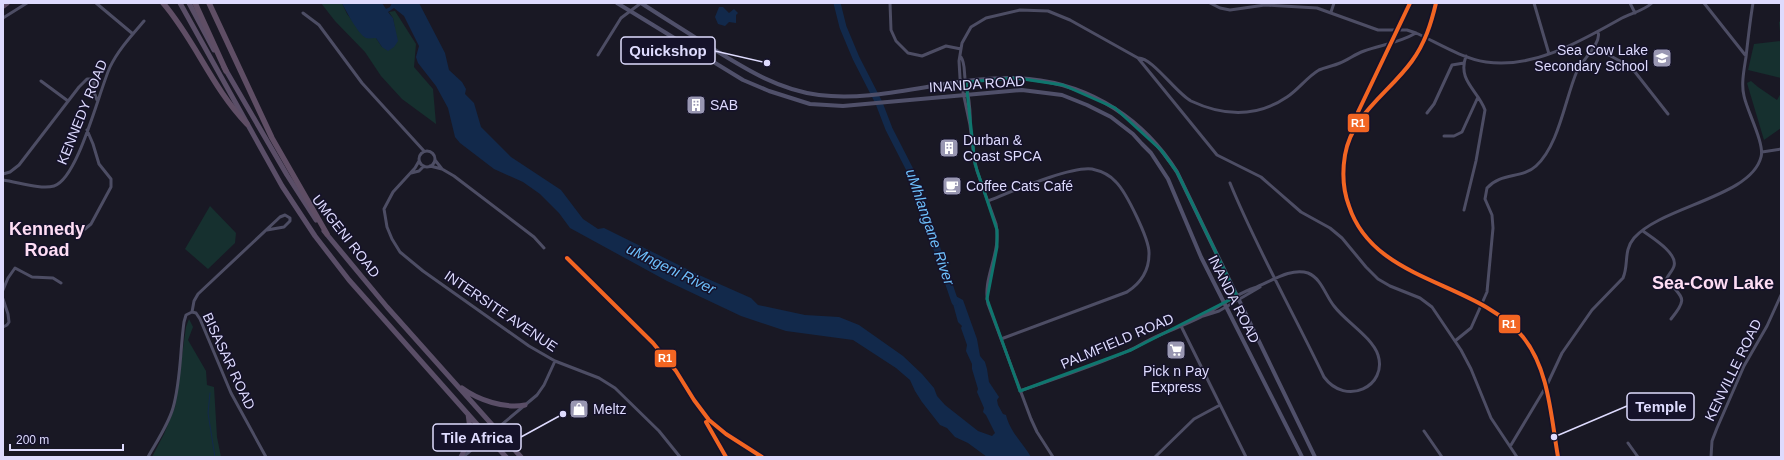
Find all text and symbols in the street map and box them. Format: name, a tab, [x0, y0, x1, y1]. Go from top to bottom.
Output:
callout: Quickshop	[621, 37, 715, 64]
text: Quickshop	[629, 42, 707, 59]
place label: Sea Cow Lake Secondary School	[1534, 42, 1648, 74]
school or university icon: Sea Cow Lake Secondary School	[1651, 47, 1673, 69]
street label: KENNEDY ROAD	[54, 57, 110, 167]
street label: INANDA ROAD	[928, 73, 1026, 95]
building icon: SAB	[685, 94, 707, 116]
place label: SAB	[710, 97, 738, 113]
line badge: R1	[1347, 113, 1370, 133]
text: R1	[1351, 117, 1365, 129]
place label: Durban & Coast SPCA	[963, 132, 1042, 164]
building icon: Durban & Coast SPCA	[938, 137, 960, 159]
water label: uMhlangane River	[903, 167, 959, 288]
cafe icon: Coffee Cats Café	[941, 175, 963, 197]
place label: Coffee Cats Café	[966, 178, 1073, 194]
street label: UMGENI ROAD	[309, 192, 383, 280]
district label: Kennedy Road	[9, 219, 85, 260]
water label: uMngeni River	[624, 240, 719, 298]
street label: INANDA ROAD	[1205, 252, 1263, 346]
street label: INTERSITE AVENUE	[441, 267, 561, 355]
district label: Sea-Cow Lake	[1652, 273, 1774, 293]
street label: BISASAR ROAD	[200, 310, 258, 412]
street label: PALMFIELD ROAD	[1058, 310, 1176, 372]
line badge: R1	[1498, 314, 1521, 334]
street label: KENVILLE ROAD	[1701, 316, 1765, 424]
text: R1	[1502, 318, 1516, 330]
supermarket icon: Pick n Pay Express	[1165, 339, 1187, 361]
line badge: R1	[654, 349, 677, 368]
text: R1	[658, 352, 672, 364]
place label: Pick n Pay Express	[1143, 363, 1209, 395]
callout: Temple	[1627, 393, 1694, 420]
shop icon: Meltz	[568, 398, 590, 420]
text: Temple	[1635, 398, 1687, 415]
place label: Meltz	[593, 401, 626, 417]
callout: Tile Africa	[433, 424, 521, 451]
scale bar	[10, 426, 123, 452]
text: Tile Africa	[441, 429, 514, 446]
text: 200 m	[16, 433, 49, 447]

